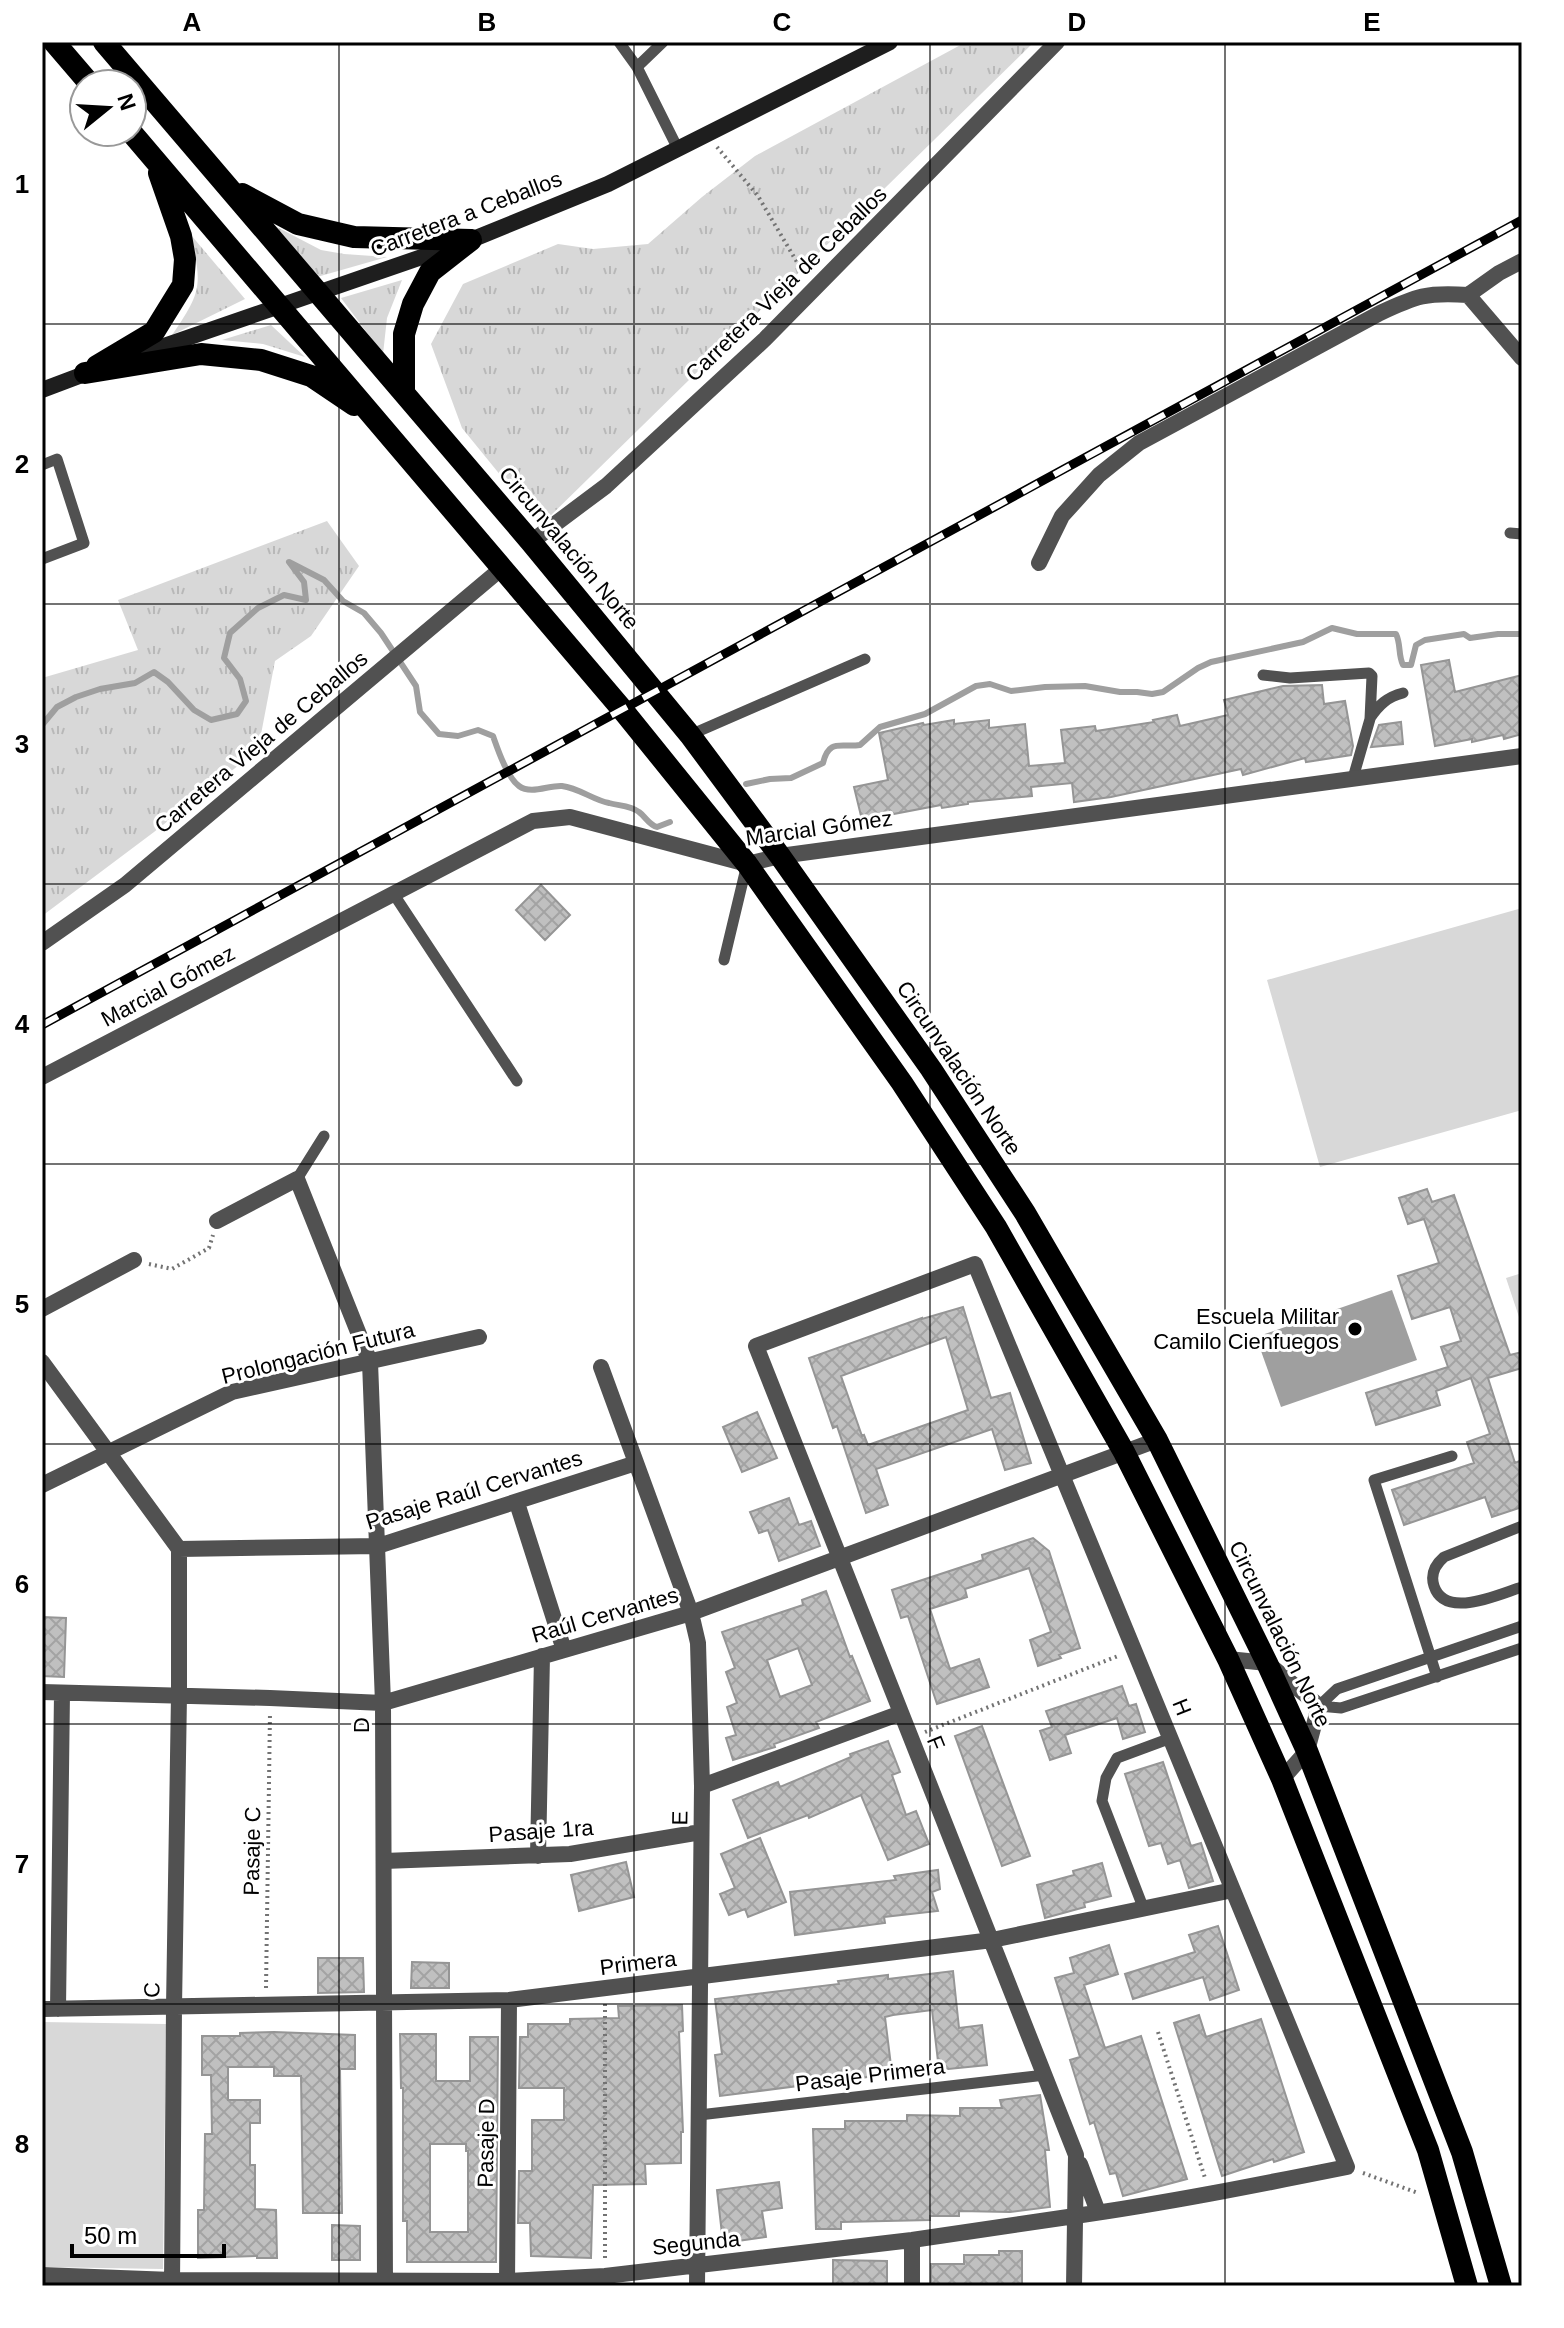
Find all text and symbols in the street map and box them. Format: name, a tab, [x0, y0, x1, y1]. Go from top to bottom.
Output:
text: A	[183, 7, 202, 37]
text: B	[478, 7, 496, 37]
text: C	[773, 7, 792, 37]
text: D	[1068, 7, 1086, 37]
text: E	[1363, 7, 1381, 37]
north arrow	[68, 68, 148, 148]
text: N	[112, 91, 141, 113]
street label: Carretera a Ceballos	[367, 166, 565, 262]
text: 1	[15, 169, 29, 199]
street label: Carretera Vieja de Ceballos	[680, 181, 892, 387]
text: 2	[15, 449, 29, 479]
street label: Circunvalación Norte	[494, 462, 644, 634]
street label: Carretera Vieja de Ceballos	[150, 646, 372, 838]
text: 3	[15, 729, 29, 759]
street label: Marcial Gómez	[744, 805, 894, 851]
street label: Marcial Gómez	[97, 940, 239, 1032]
street label: Circunvalación Norte	[892, 976, 1026, 1160]
text: 4	[15, 1009, 30, 1039]
text: 5	[15, 1289, 29, 1319]
place label: Escuela Militar Camilo Cienfuegos	[1153, 1304, 1339, 1354]
street label: Prolongación Futura	[219, 1317, 418, 1389]
marker: Escuela Militar Camilo Cienfuegos	[1346, 1320, 1364, 1338]
street label: Pasaje Raúl Cervantes	[363, 1445, 585, 1535]
street label: Circunvalación Norte	[1224, 1537, 1336, 1731]
text: 6	[15, 1569, 29, 1599]
street label: Raúl Cervantes	[529, 1582, 681, 1648]
street label: H	[1167, 1695, 1197, 1719]
street label: D	[349, 1717, 374, 1733]
street label: F	[922, 1732, 950, 1754]
street label: Pasaje C	[239, 1806, 265, 1896]
street label: E	[667, 1810, 693, 1826]
street label: Pasaje 1ra	[488, 1815, 595, 1847]
text: 7	[15, 1849, 29, 1879]
street label: Primera	[598, 1946, 678, 1980]
street label: C	[139, 1982, 165, 1998]
street label: Pasaje Primera	[794, 2053, 947, 2097]
street label: Pasaje D	[473, 2098, 499, 2188]
text: 8	[15, 2129, 29, 2159]
scale bar	[72, 2208, 224, 2258]
text: 50 m	[84, 2222, 137, 2249]
street label: Segunda	[651, 2226, 742, 2260]

